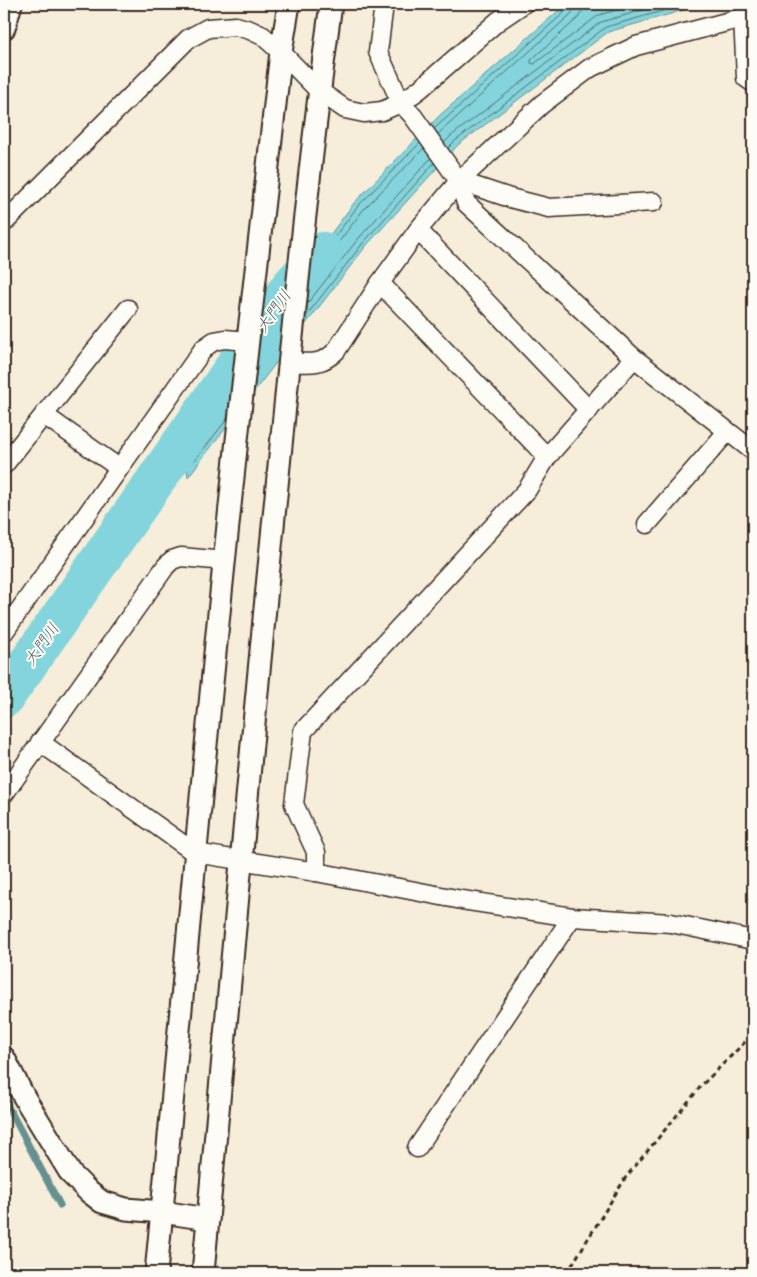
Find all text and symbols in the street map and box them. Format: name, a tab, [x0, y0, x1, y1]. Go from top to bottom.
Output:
water label: 大門川	[251, 286, 296, 337]
water label: 大門川	[19, 619, 64, 670]

